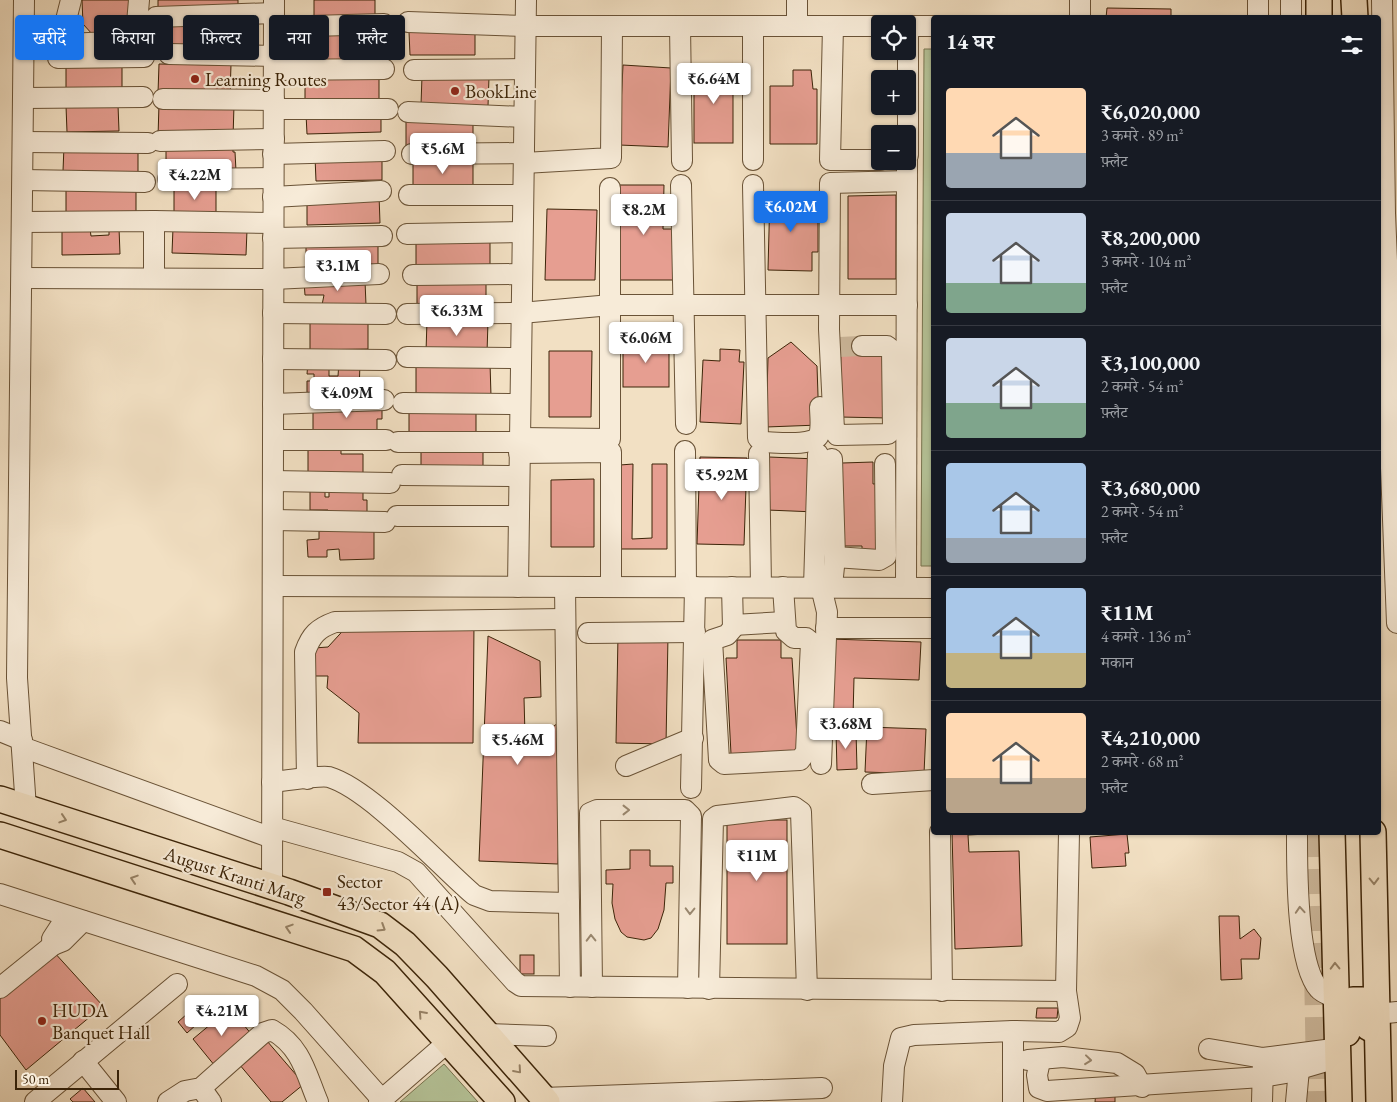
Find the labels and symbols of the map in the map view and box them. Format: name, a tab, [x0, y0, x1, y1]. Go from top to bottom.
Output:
pin: ₹6.64M	[673, 62, 755, 105]
place label: Learning Routes	[205, 67, 327, 92]
marker: Learning Routes	[189, 73, 201, 85]
place label: BookLine	[465, 79, 537, 104]
marker: BookLine	[449, 85, 461, 97]
pin: ₹5.6M	[408, 132, 478, 175]
pin: ₹4.22M	[154, 158, 236, 201]
pin: ₹6.02M	[750, 190, 832, 233]
pin: ₹8.2M	[609, 194, 679, 236]
pin: ₹3.1M	[303, 250, 373, 292]
pin: ₹6.33M	[416, 294, 498, 337]
pin: ₹6.06M	[605, 322, 687, 364]
pin: ₹4.09M	[306, 376, 388, 419]
pin: ₹5.92M	[681, 458, 763, 501]
pin: ₹3.68M	[805, 708, 887, 750]
pin: ₹5.46M	[477, 724, 559, 766]
one-way arrow	[623, 805, 631, 815]
one-way arrow	[59, 814, 67, 824]
street label: August Kranti Marg	[160, 840, 310, 910]
pin: ₹11M	[727, 840, 787, 882]
place label: Sector 43/Sector 44 (A)	[337, 869, 459, 916]
one-way arrow	[131, 874, 139, 884]
one-way arrow	[1369, 878, 1379, 885]
marker: Sector 43/Sector 44 (A)	[321, 886, 333, 898]
one-way arrow	[1295, 906, 1306, 914]
one-way arrow	[685, 907, 695, 915]
one-way arrow	[377, 921, 386, 931]
one-way arrow	[286, 924, 294, 934]
one-way arrow	[586, 934, 596, 942]
one-way arrow	[1330, 962, 1340, 970]
pin: ₹4.21M	[181, 994, 263, 1037]
place label: HUDA Banquet Hall	[52, 998, 150, 1045]
one-way arrow	[419, 1010, 428, 1019]
marker: HUDA Banquet Hall	[36, 1015, 48, 1027]
one-way arrow	[1084, 1054, 1092, 1065]
one-way arrow	[513, 1064, 521, 1073]
scale bar	[15, 1067, 119, 1090]

